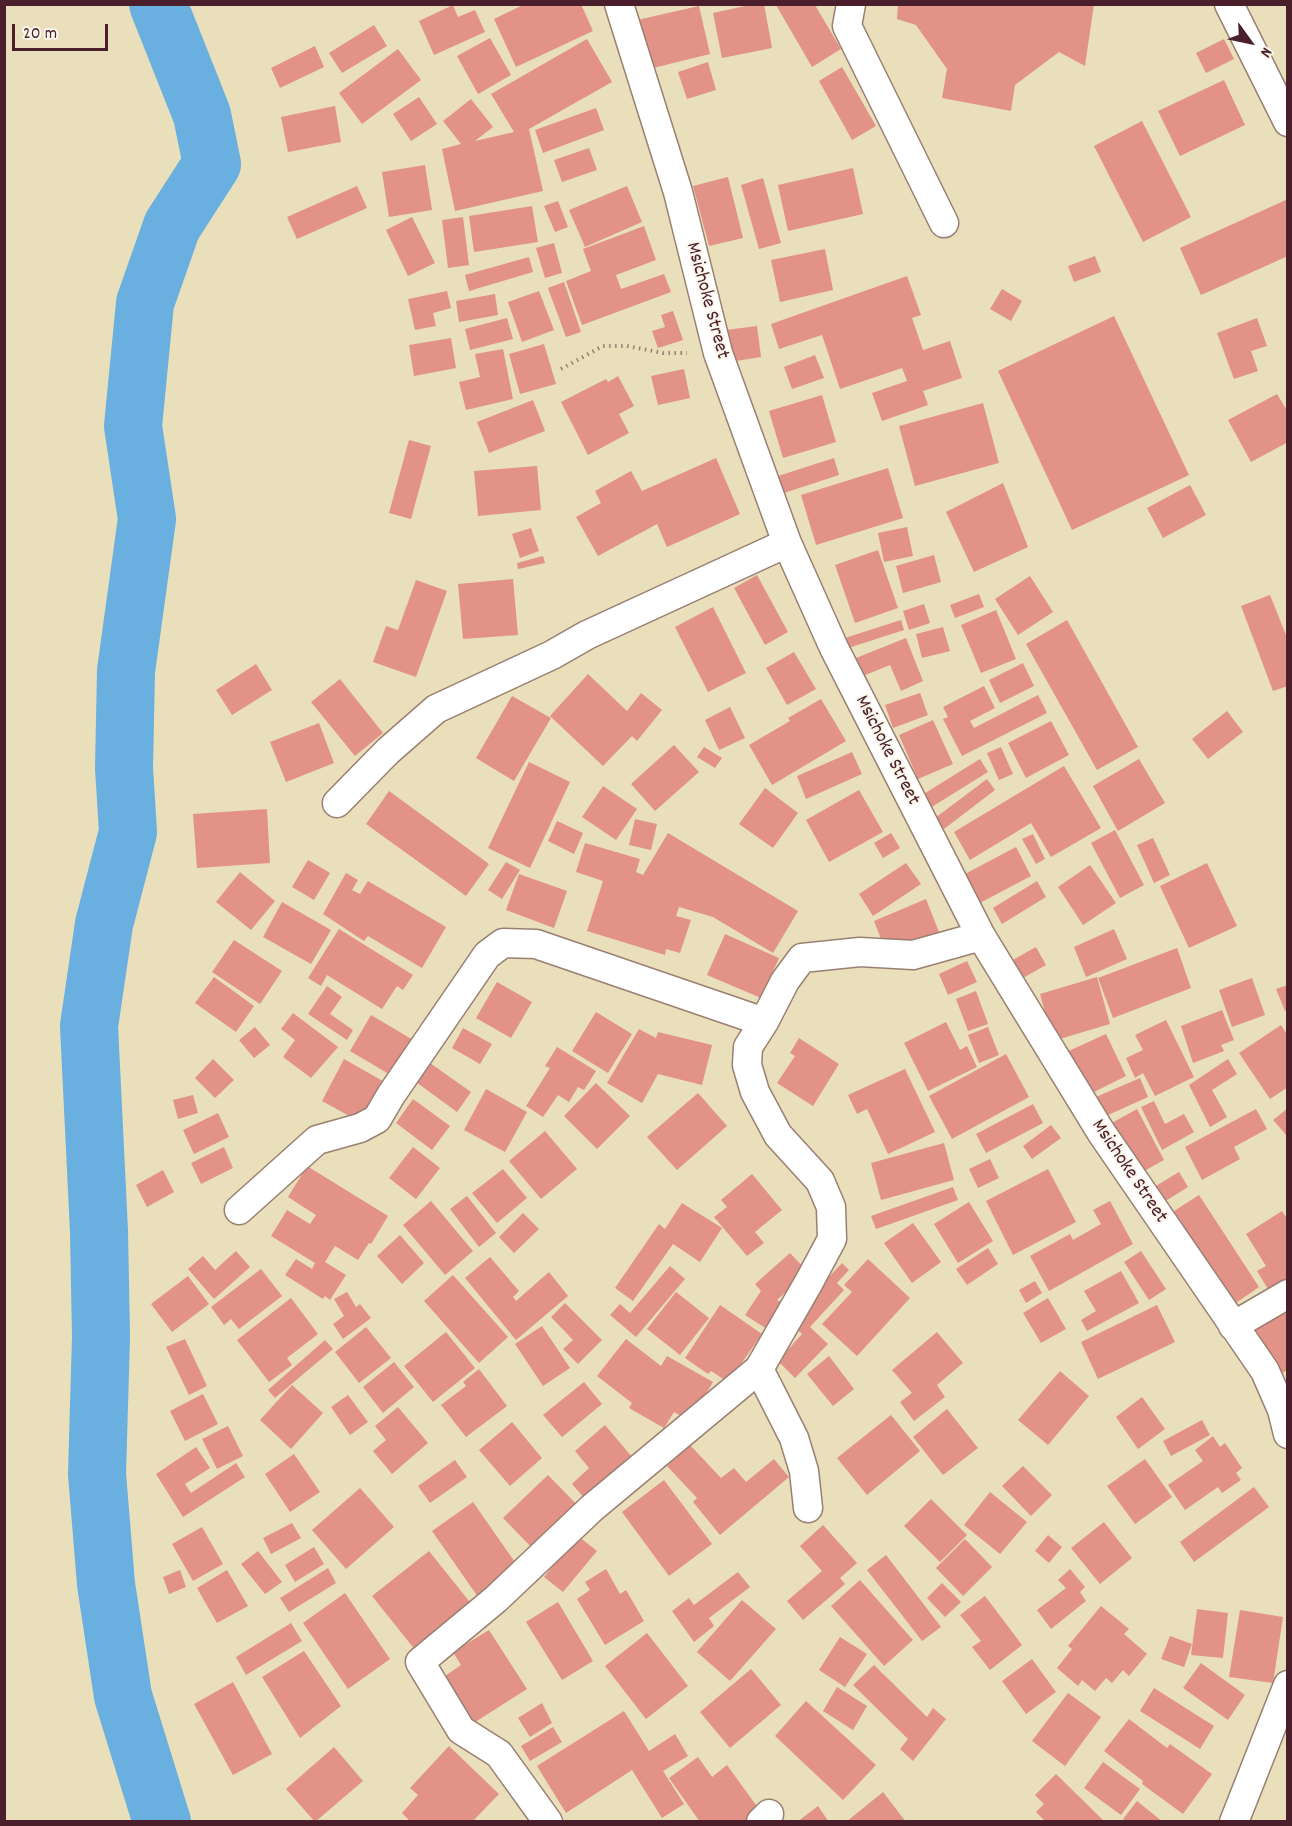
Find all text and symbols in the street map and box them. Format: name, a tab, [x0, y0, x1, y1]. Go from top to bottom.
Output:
scale bar	[15, 12, 111, 50]
north arrow	[1220, 12, 1280, 72]
text: 20 m	[23, 22, 57, 47]
text: N	[1254, 42, 1277, 62]
street label: Msichoke Street	[679, 240, 733, 362]
street label: Msichoke Street	[848, 692, 924, 810]
street label: Msichoke Street	[1084, 1116, 1172, 1228]

